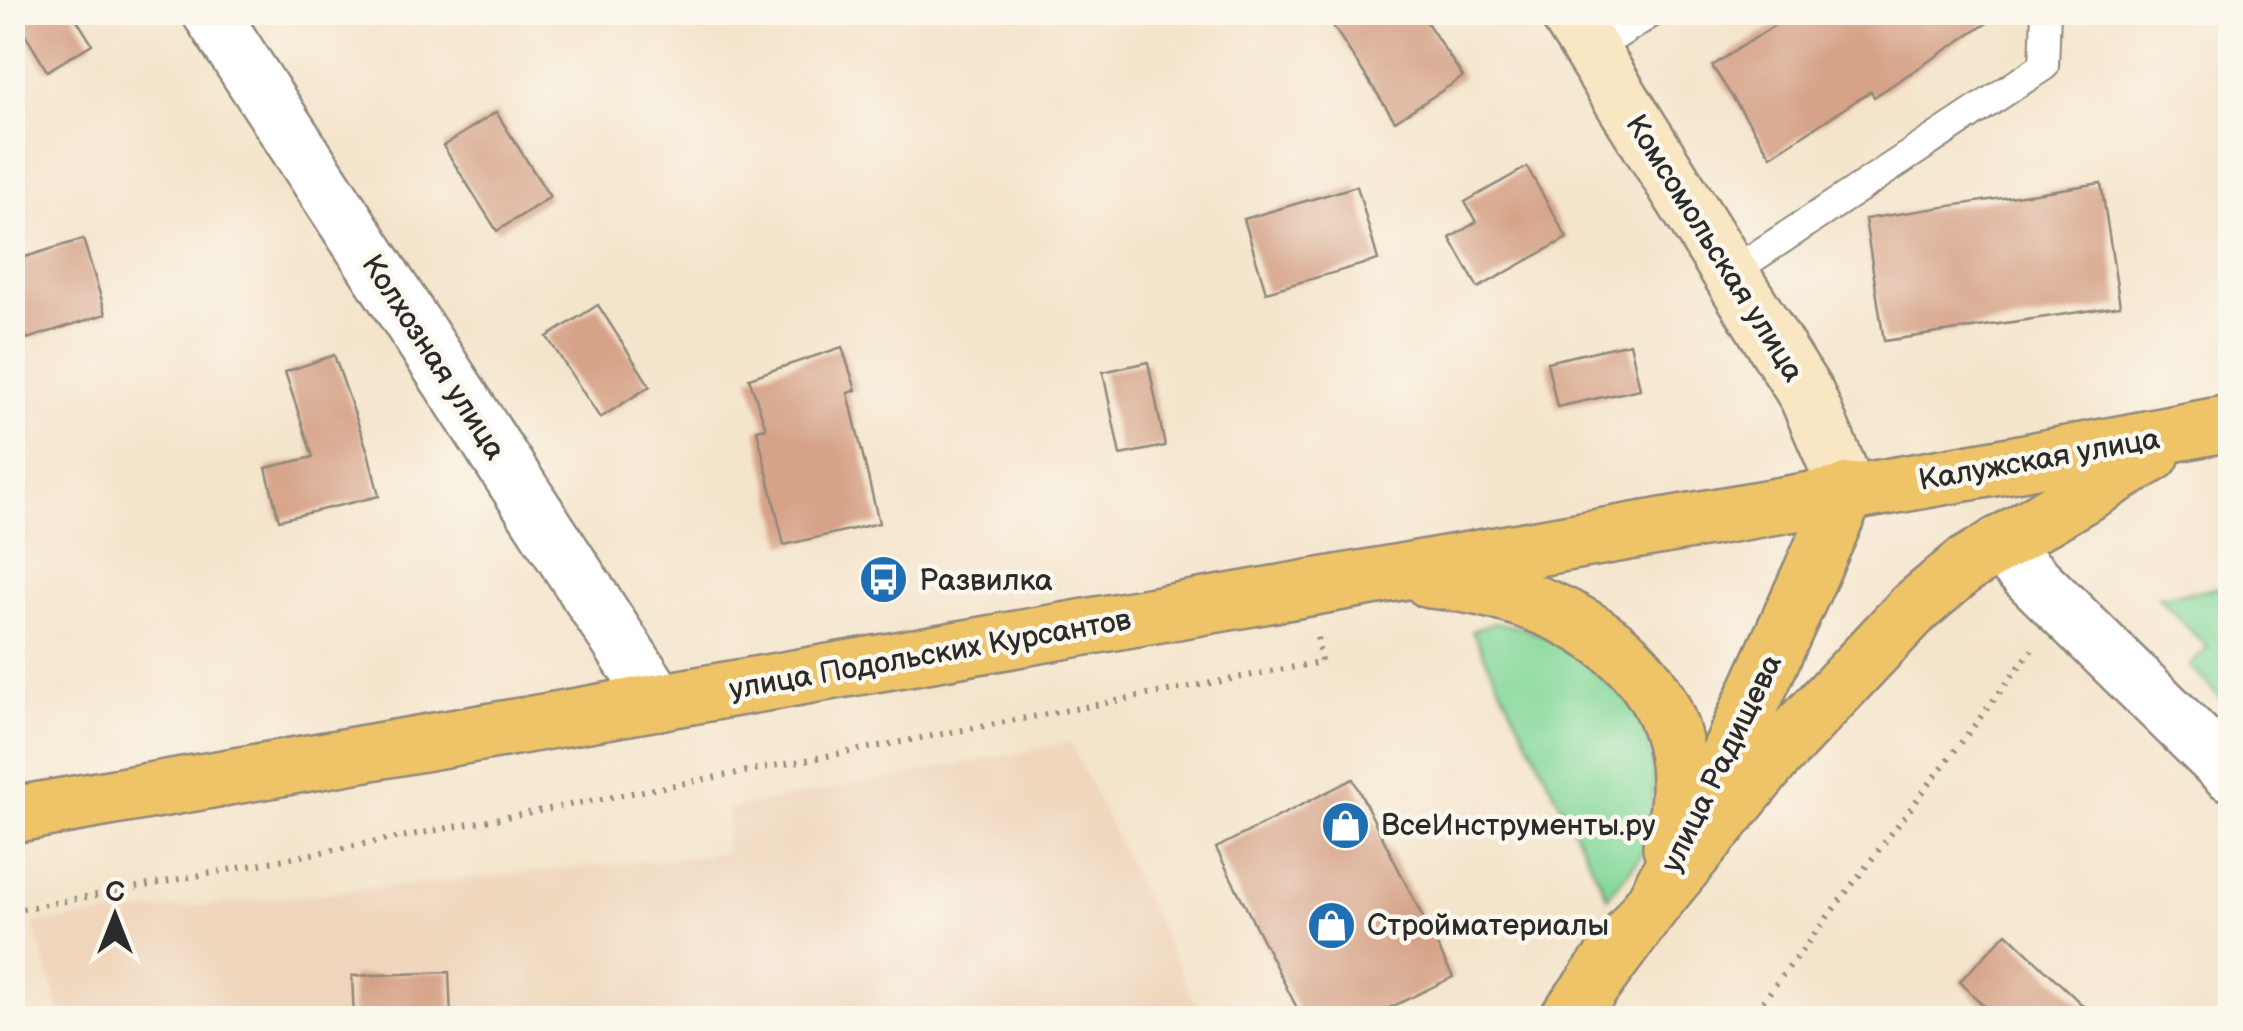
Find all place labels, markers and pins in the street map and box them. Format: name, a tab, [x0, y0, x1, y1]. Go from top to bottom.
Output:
bus stop icon: Развилка	[858, 554, 910, 606]
place label: Развилка	[919, 563, 1053, 599]
shop icon: ВсеИнструменты.ру	[1320, 799, 1372, 851]
place label: ВсеИнструменты.ру	[1381, 808, 1656, 844]
shop icon: Стройматериалы	[1306, 899, 1358, 951]
place label: Стройматериалы	[1367, 908, 1609, 944]

